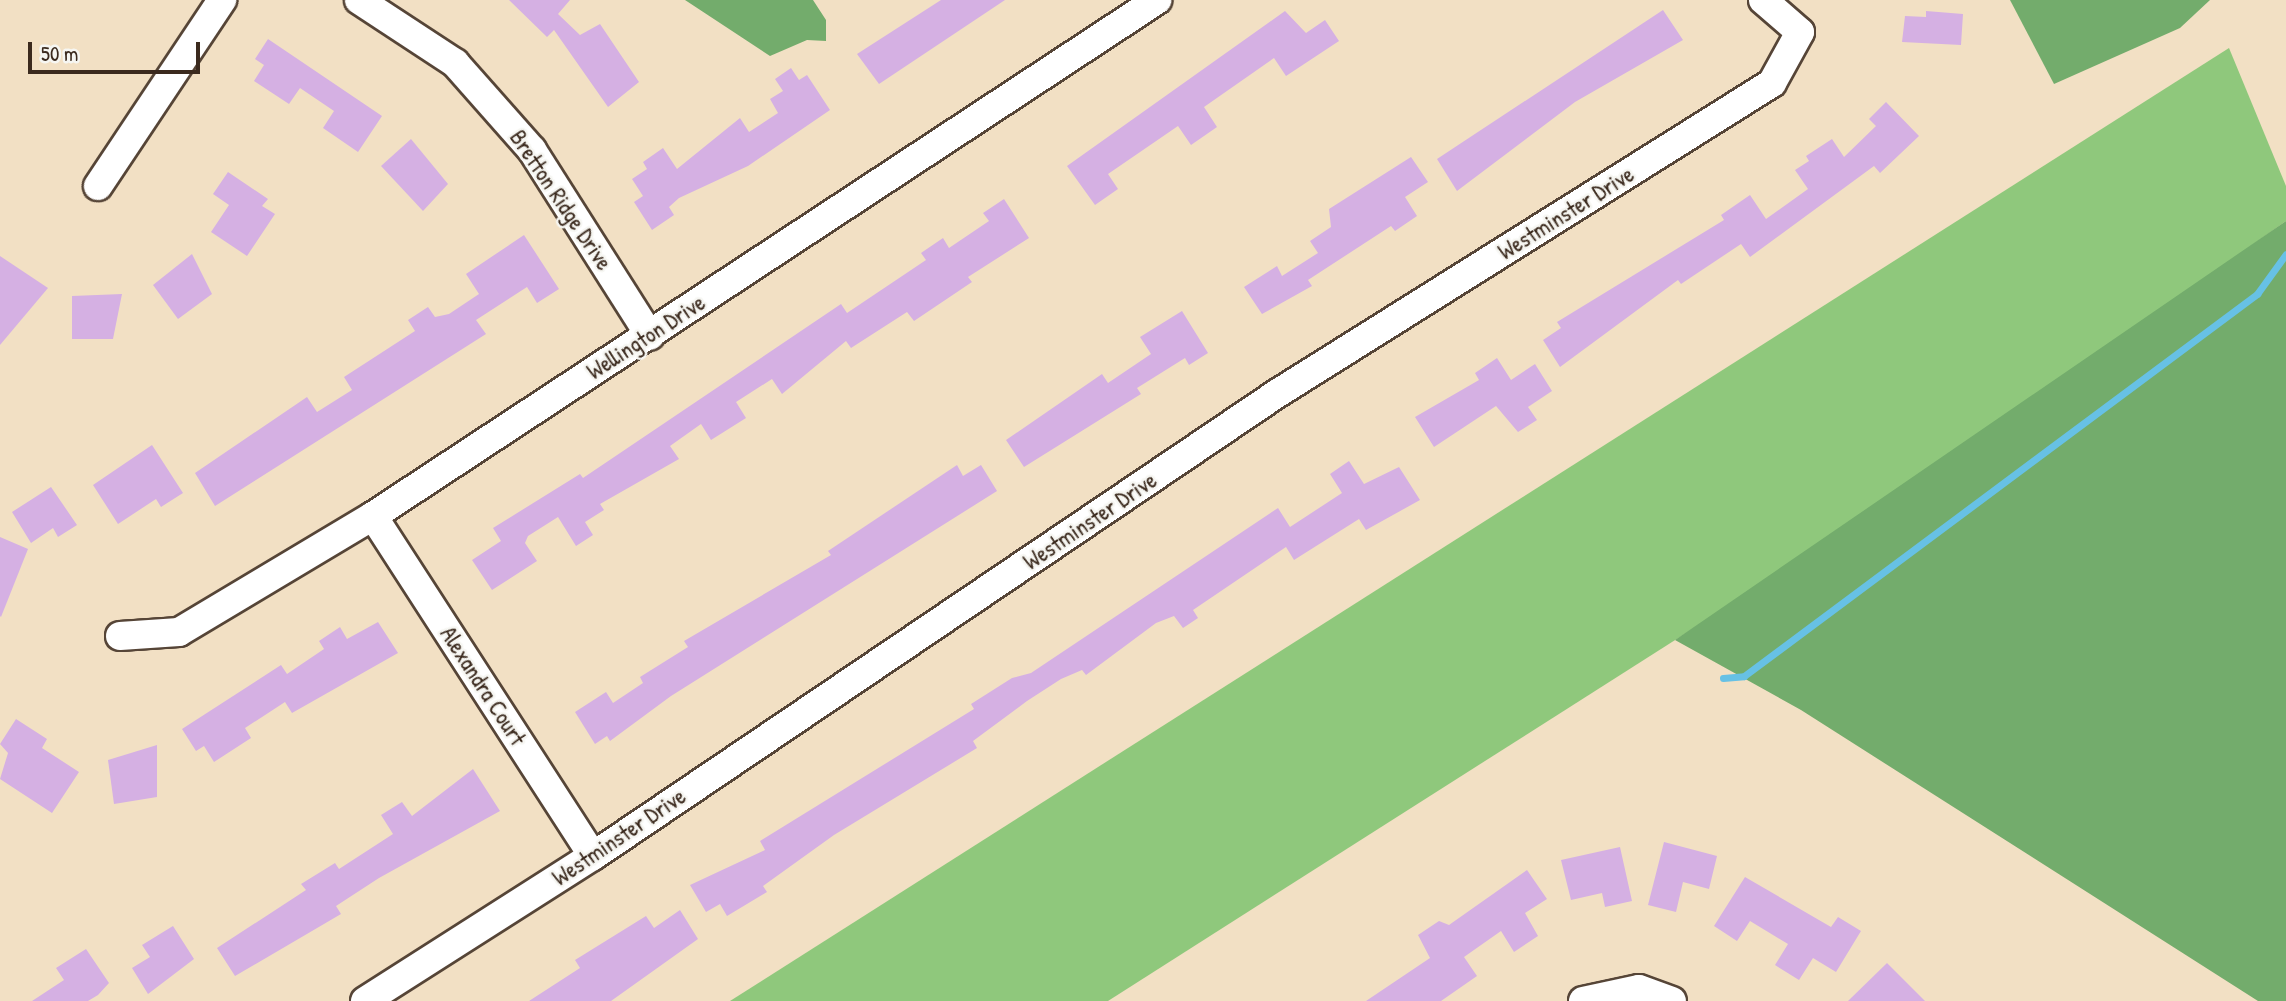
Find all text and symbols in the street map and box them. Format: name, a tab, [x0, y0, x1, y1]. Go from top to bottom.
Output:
scale bar	[32, 28, 203, 72]
text: 50 m	[41, 39, 78, 68]
street label: Bretton Ridge Drive	[504, 125, 618, 275]
street label: Westminster Drive	[1493, 160, 1639, 266]
street label: Wellington Drive	[582, 289, 710, 385]
street label: Westminster Drive	[1018, 466, 1162, 576]
street label: Alexandra Court	[434, 621, 532, 751]
street label: Westminster Drive	[547, 782, 691, 892]

